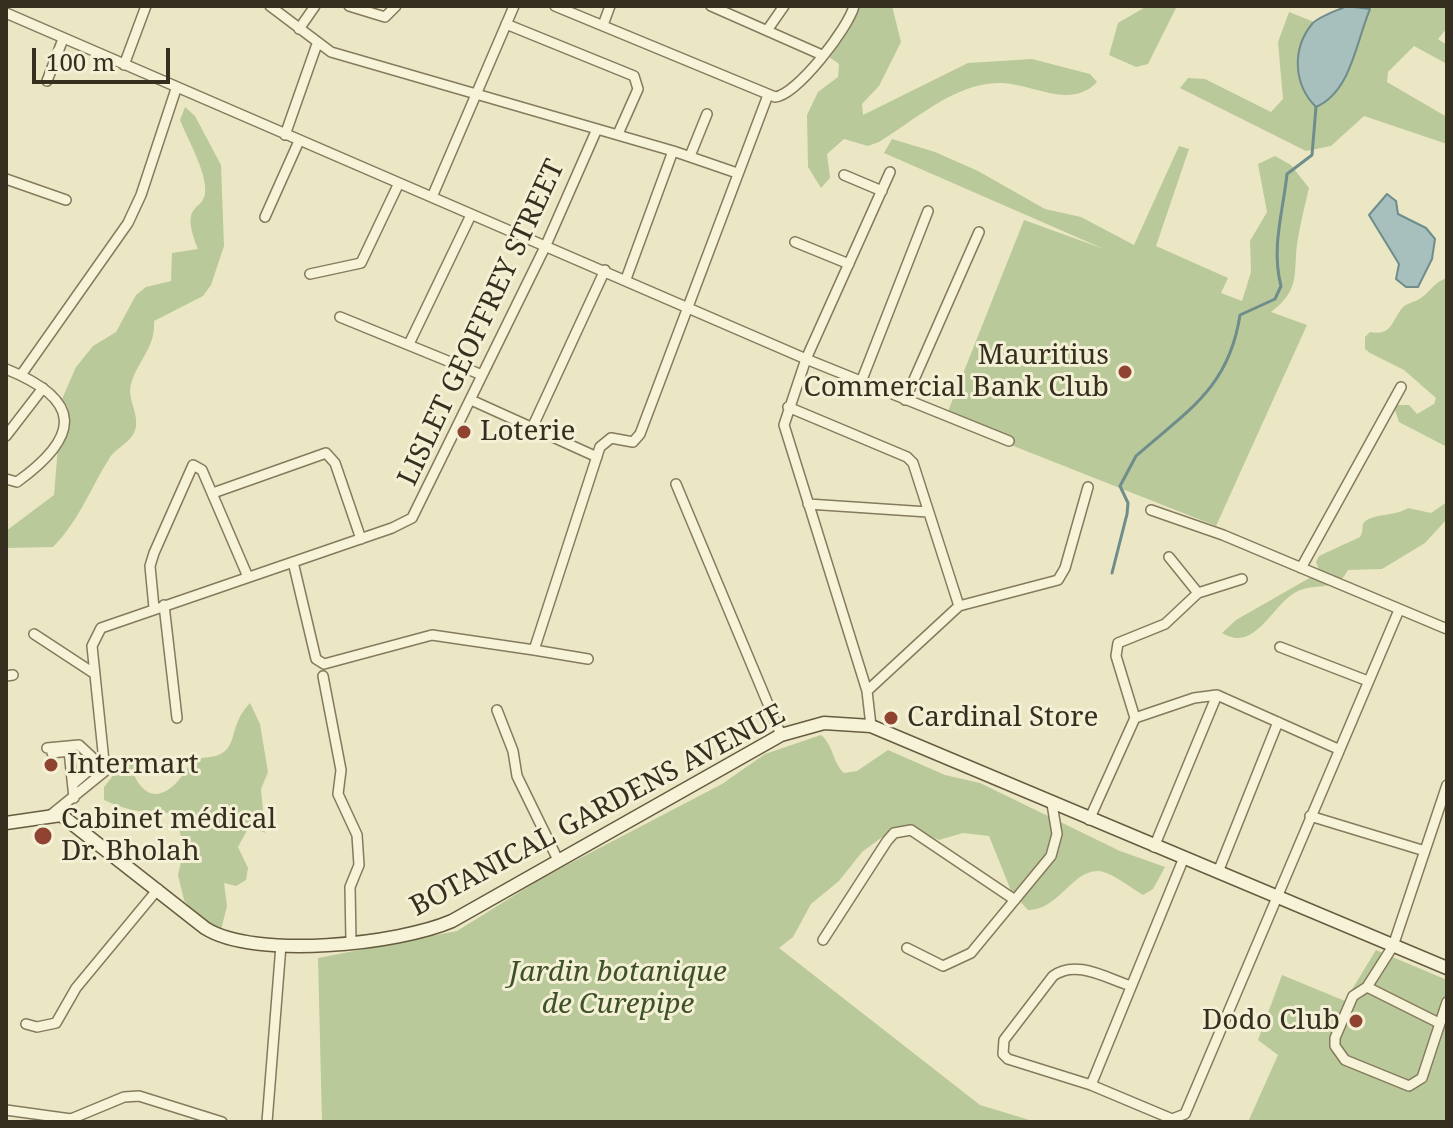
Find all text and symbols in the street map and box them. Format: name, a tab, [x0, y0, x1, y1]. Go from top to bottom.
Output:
scale bar	[36, 32, 174, 82]
text: 100 m	[46, 45, 115, 78]
street label: LISLET GEOFFREY STREET	[392, 155, 572, 491]
place label: Mauritius Commercial Bank Club	[803, 339, 1109, 405]
marker: Mauritius Commercial Bank Club	[1116, 363, 1134, 381]
place label: Loterie	[480, 415, 576, 449]
marker: Loterie	[455, 423, 473, 441]
street label: BOTANICAL GARDENS AVENUE	[405, 698, 791, 924]
place label: Cardinal Store	[907, 701, 1098, 735]
marker: Cardinal Store	[882, 709, 900, 727]
place label: Intermart	[67, 748, 199, 782]
marker: Intermart	[42, 756, 60, 774]
place label: Cabinet médical Dr. Bholah	[61, 803, 276, 869]
marker: Cabinet médical Dr. Bholah	[32, 825, 54, 847]
park label: Jardin botanique de Curepipe	[509, 956, 727, 1022]
place label: Dodo Club	[1202, 1004, 1340, 1038]
marker: Dodo Club	[1347, 1012, 1365, 1030]

